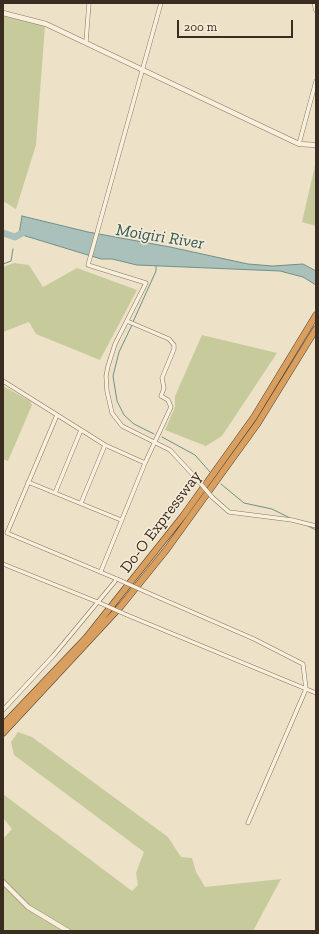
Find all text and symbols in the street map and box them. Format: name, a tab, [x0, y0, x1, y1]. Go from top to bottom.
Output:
scale bar	[179, 12, 295, 38]
text: 200 m	[184, 20, 217, 34]
water label: Moigiri River	[114, 220, 206, 254]
street label: Do-O Expressway	[116, 467, 206, 577]

